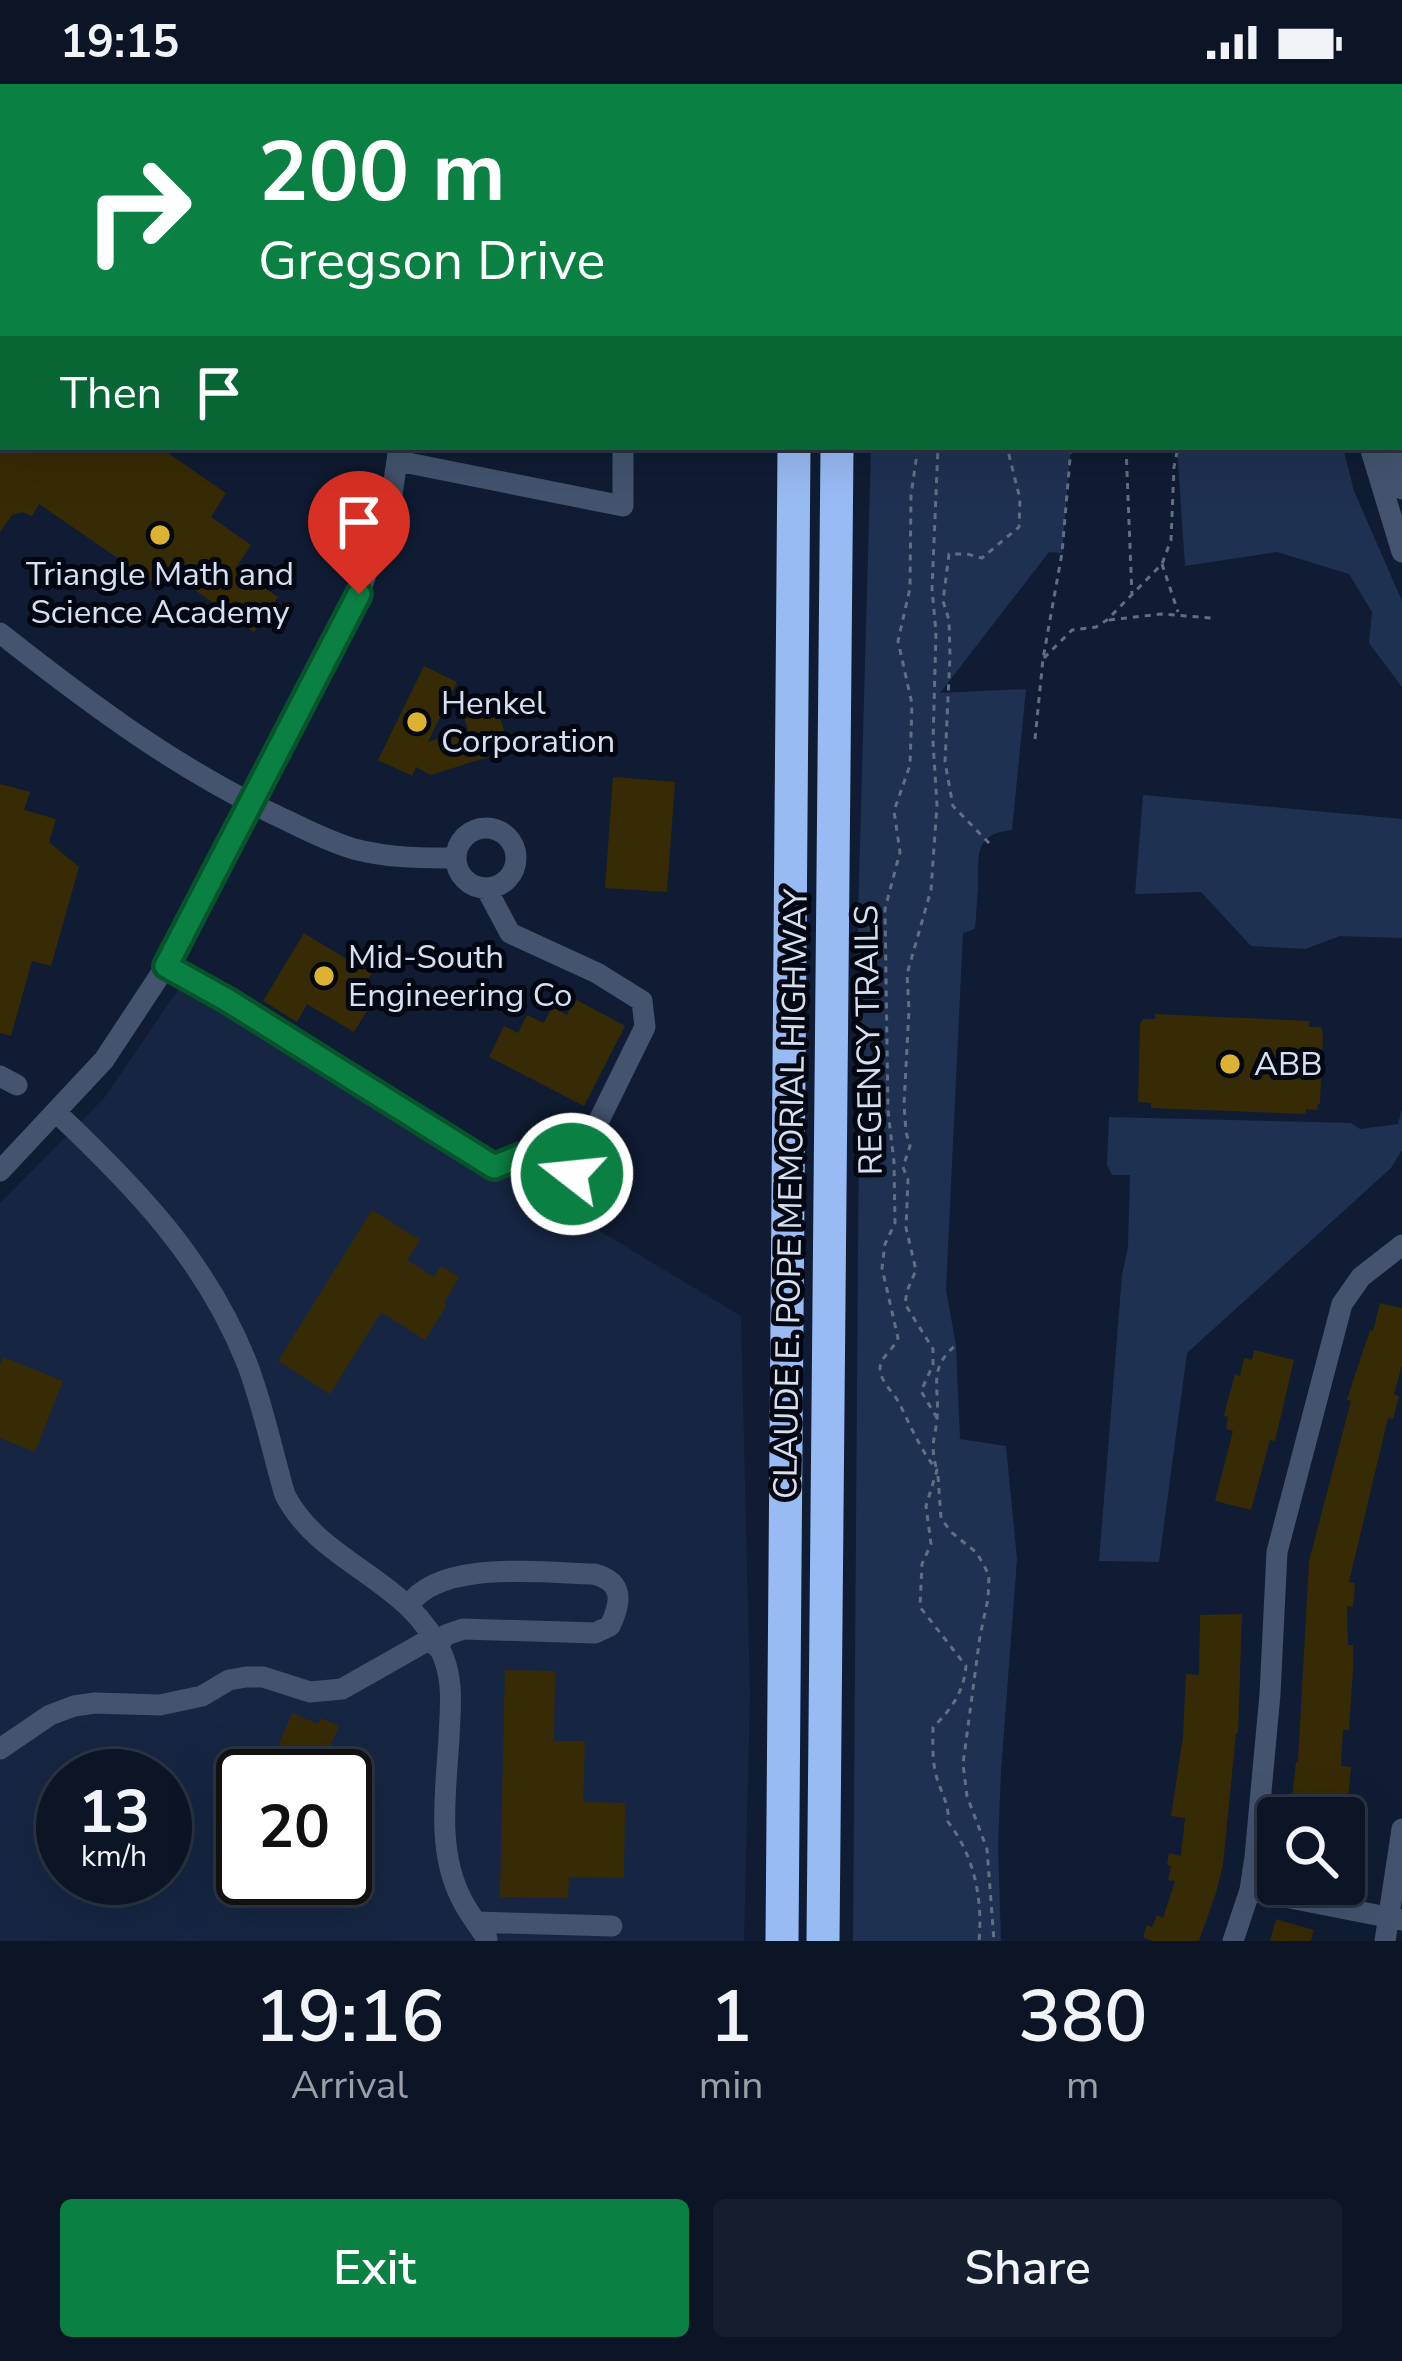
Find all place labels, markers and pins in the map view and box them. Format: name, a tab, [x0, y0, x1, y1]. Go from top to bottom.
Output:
pin	[308, 471, 410, 594]
marker: Triangle Math and Science Academy	[147, 522, 173, 548]
place label: Triangle Math and Science Academy	[26, 552, 294, 635]
place label: Henkel Corporation	[441, 681, 615, 764]
marker: Henkel Corporation	[404, 709, 430, 735]
place label: Mid-South Engineering Co	[348, 935, 572, 1018]
marker: Mid-South Engineering Co	[311, 963, 337, 989]
place label: ABB	[1254, 1042, 1323, 1087]
marker: ABB	[1217, 1051, 1243, 1077]

